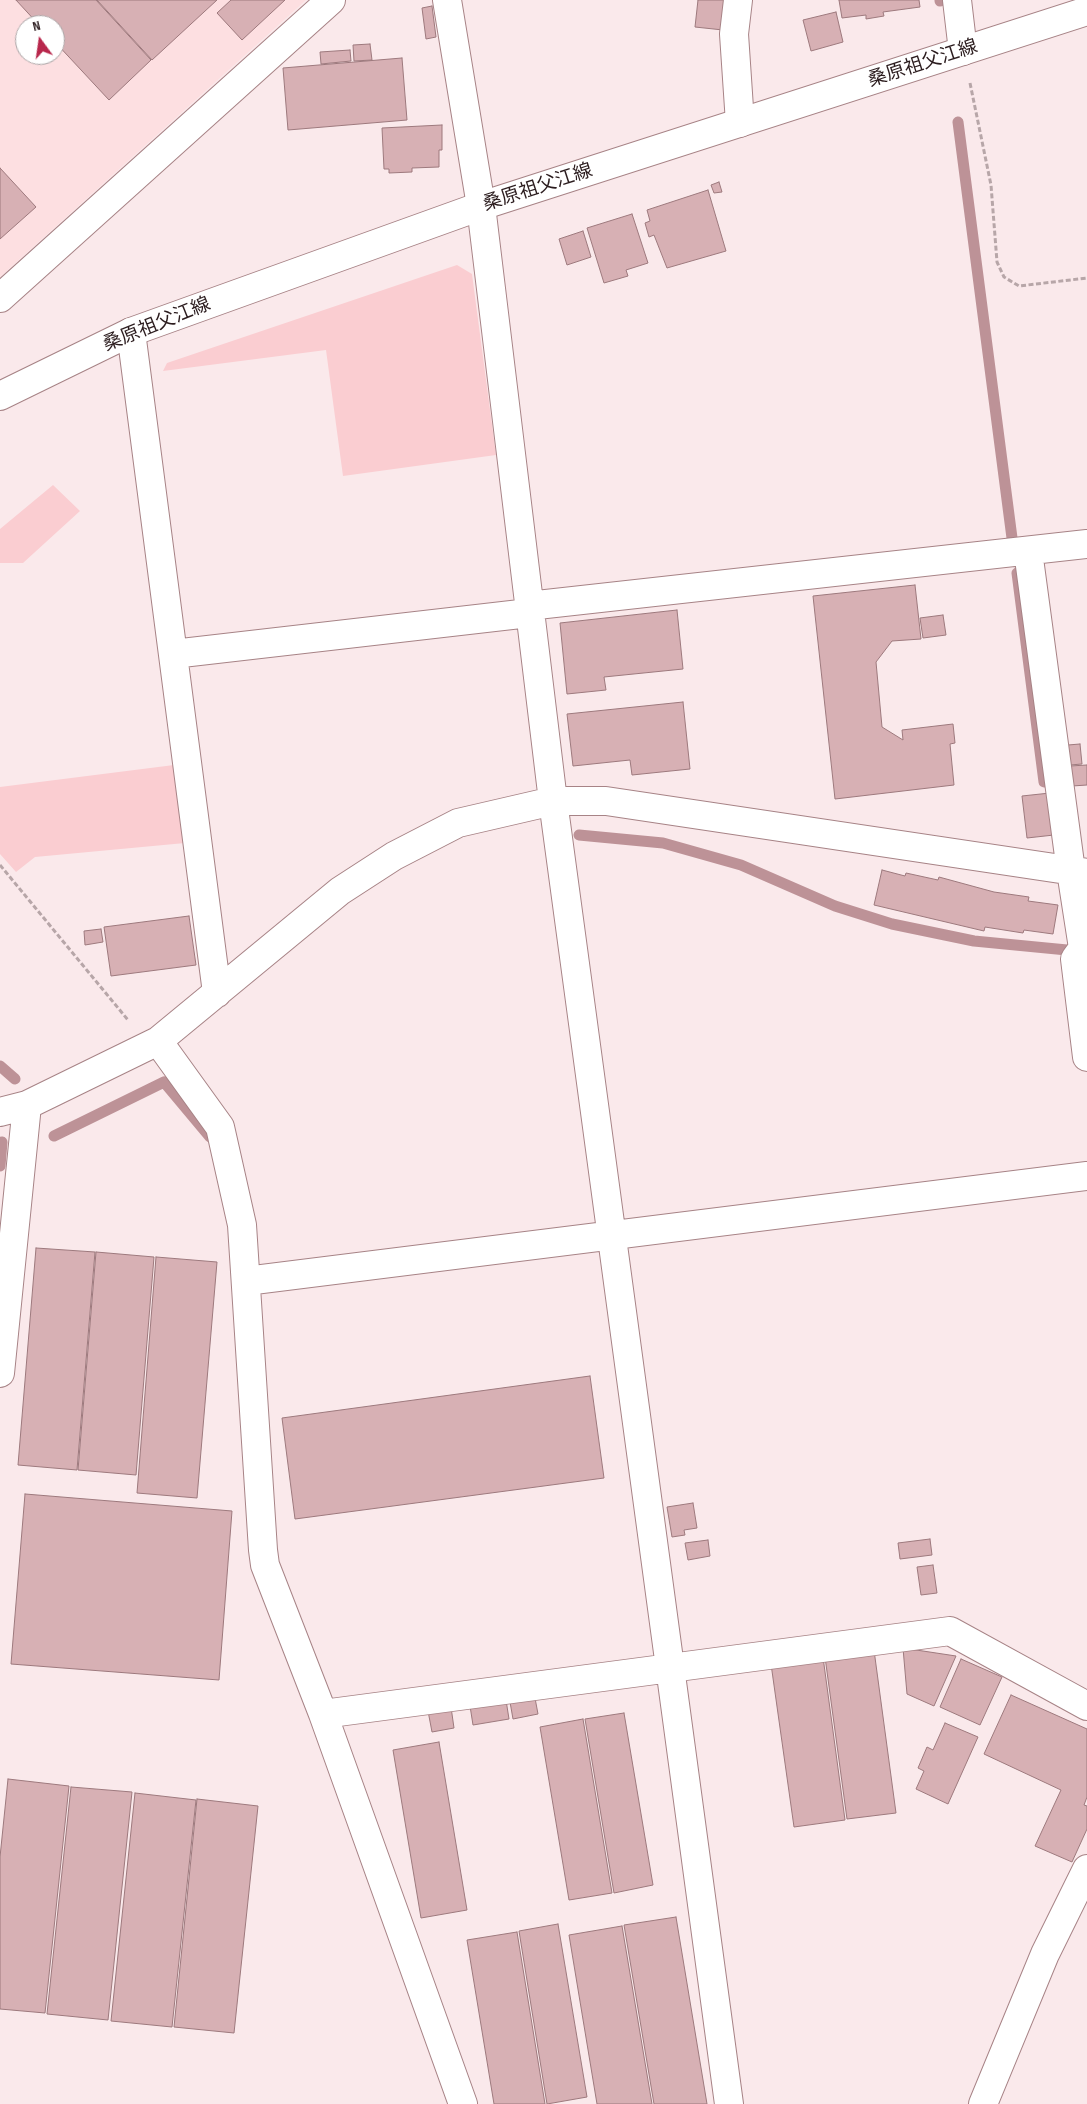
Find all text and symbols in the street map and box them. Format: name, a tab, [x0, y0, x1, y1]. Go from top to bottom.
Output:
north arrow	[15, 15, 65, 65]
text: N	[31, 17, 42, 35]
street label: 桑原祖父江線	[865, 36, 981, 92]
street label: 桑原祖父江線	[480, 160, 596, 216]
street label: 桑原祖父江線	[100, 293, 214, 357]

